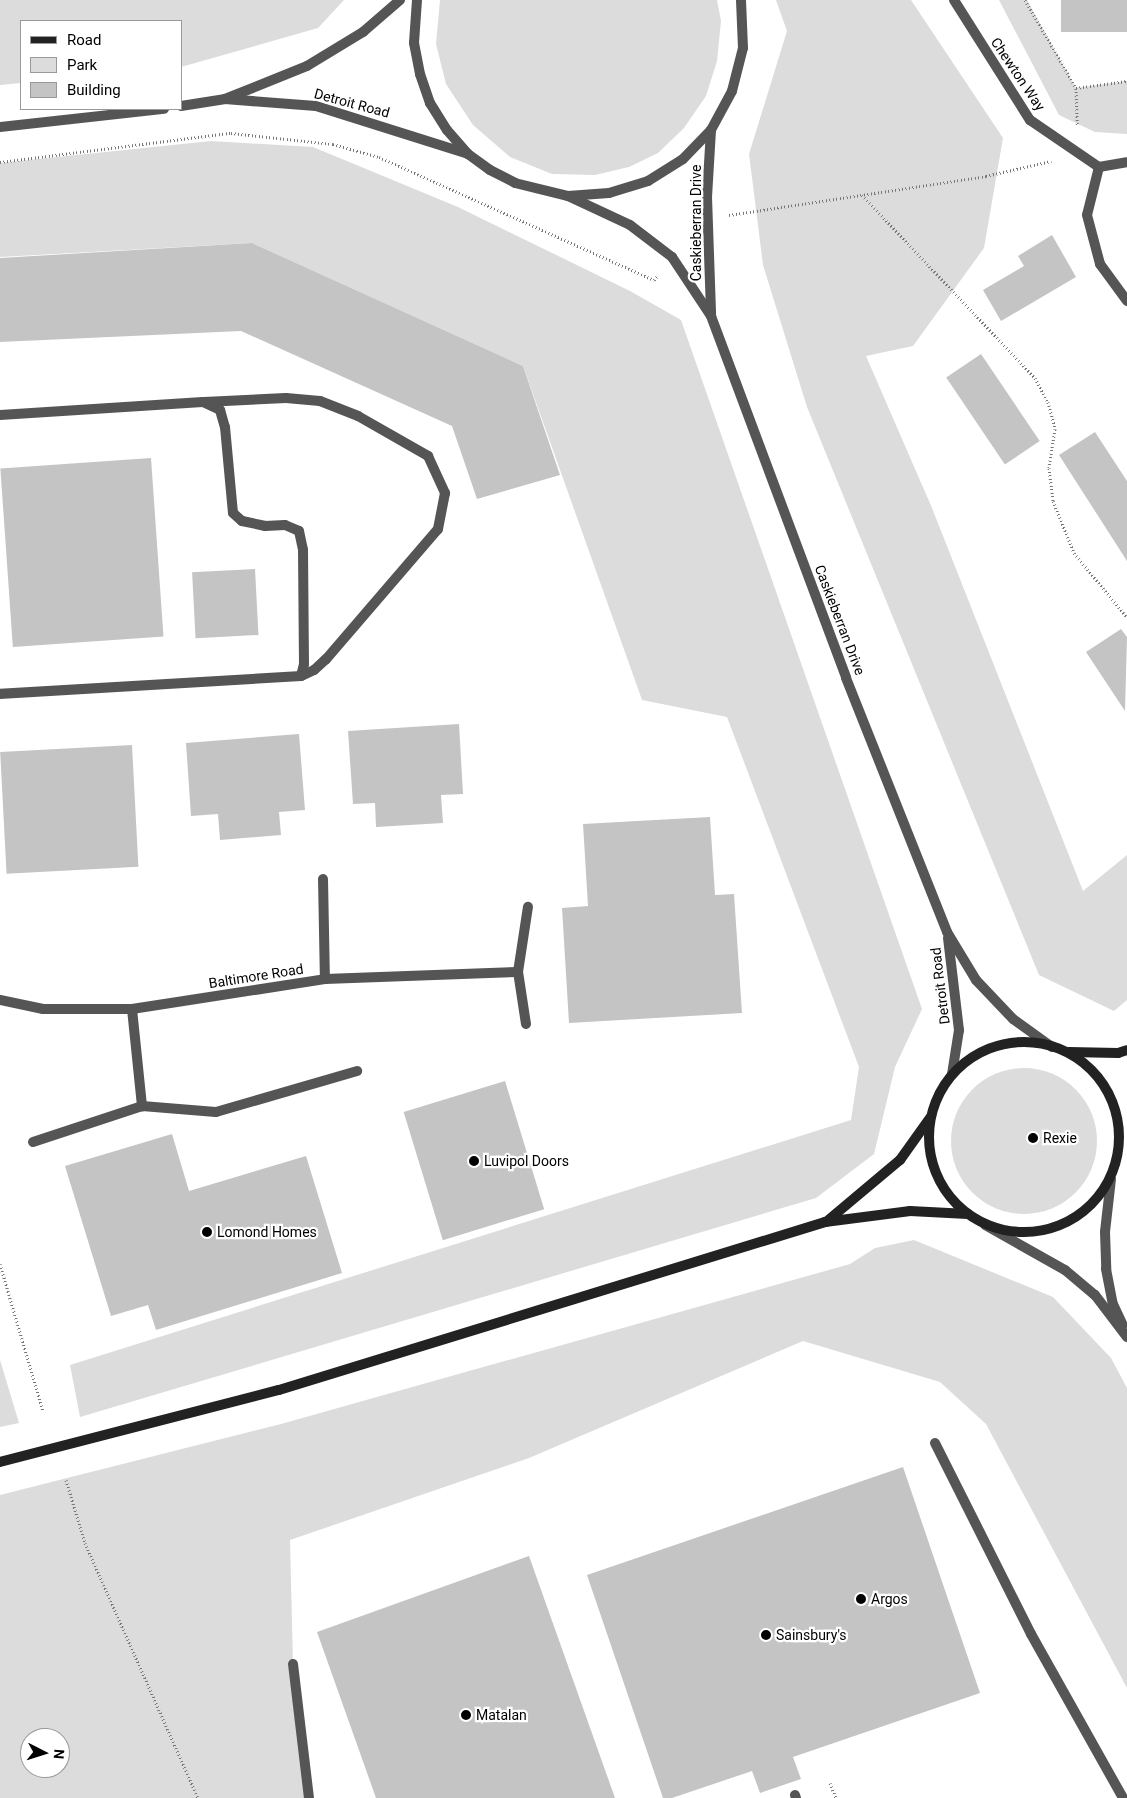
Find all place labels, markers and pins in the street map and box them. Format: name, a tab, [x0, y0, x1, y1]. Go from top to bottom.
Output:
place label: Rexie	[1043, 1130, 1077, 1146]
marker: Rexie	[1027, 1132, 1039, 1144]
place label: Luvipol Doors	[484, 1153, 569, 1169]
marker: Luvipol Doors	[468, 1155, 480, 1167]
place label: Lomond Homes	[217, 1224, 317, 1240]
marker: Lomond Homes	[201, 1226, 213, 1238]
place label: Argos	[871, 1591, 908, 1607]
marker: Argos	[855, 1593, 867, 1605]
place label: Sainsbury's	[776, 1627, 847, 1643]
marker: Sainsbury's	[760, 1629, 772, 1641]
place label: Matalan	[476, 1707, 527, 1723]
marker: Matalan	[460, 1709, 472, 1721]

